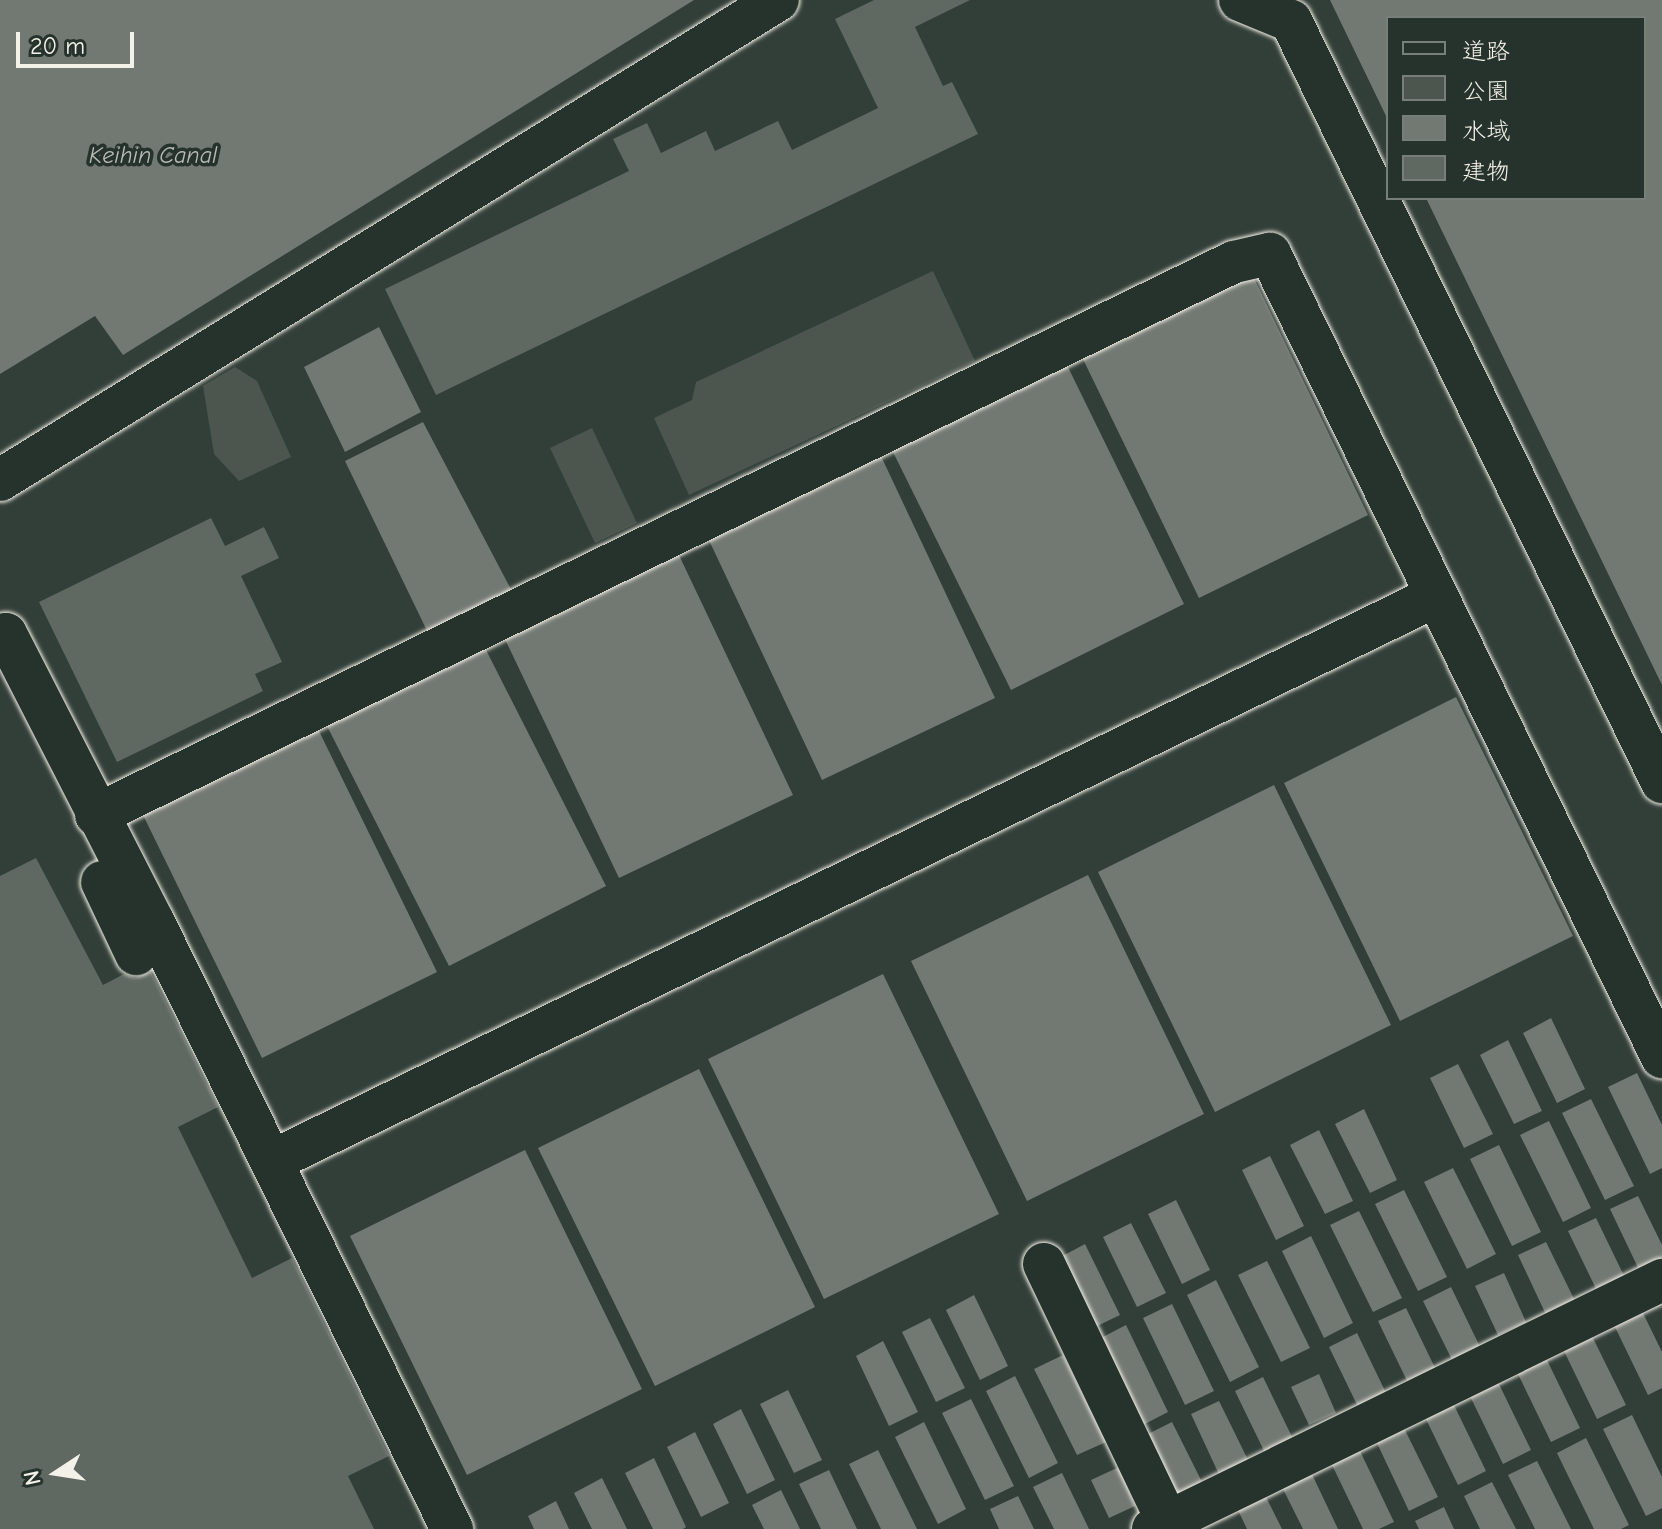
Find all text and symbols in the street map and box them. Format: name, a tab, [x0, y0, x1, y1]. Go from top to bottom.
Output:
scale bar	[20, 16, 138, 66]
legend	[1386, 16, 1646, 200]
text: 20 m	[30, 32, 85, 60]
text: 道路	[1462, 37, 1510, 65]
text: 公園	[1462, 77, 1510, 105]
text: 水域	[1462, 117, 1510, 145]
water label: Keihin Canal	[89, 142, 217, 170]
text: 建物	[1462, 157, 1510, 185]
north arrow	[16, 1433, 96, 1513]
text: N	[18, 1468, 47, 1488]

